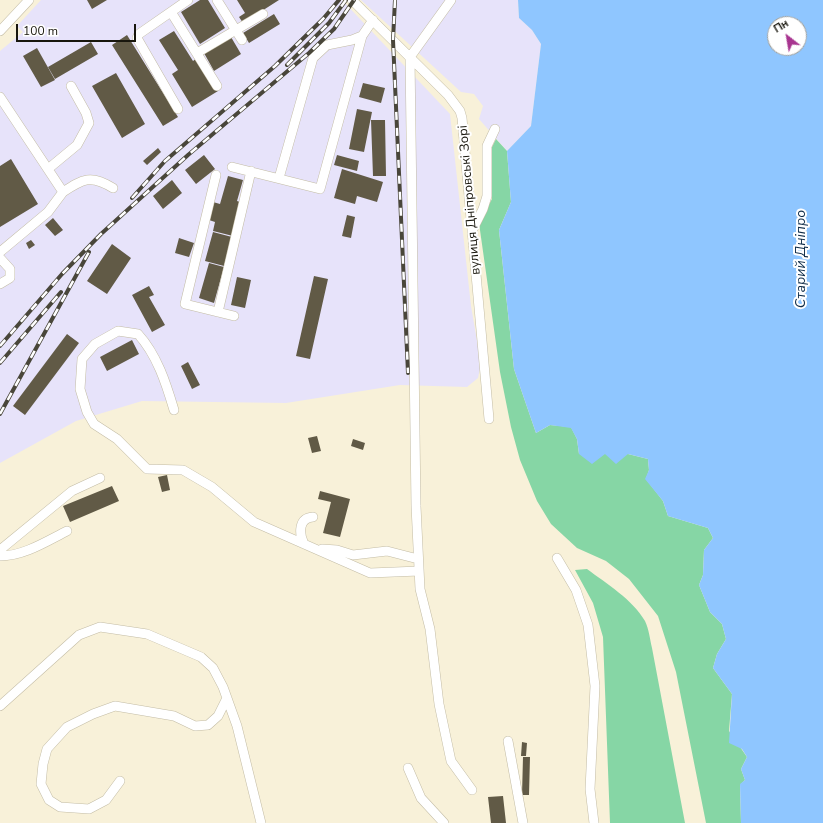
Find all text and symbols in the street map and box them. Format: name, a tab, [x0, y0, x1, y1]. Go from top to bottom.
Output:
scale bar	[18, 16, 138, 42]
north arrow	[767, 16, 807, 56]
text: Пн	[771, 16, 791, 36]
text: 100 m	[23, 23, 58, 39]
street label: вулиця Дніпровські Зорі	[456, 124, 484, 276]
water label: Старий Дніпро	[794, 210, 810, 308]

